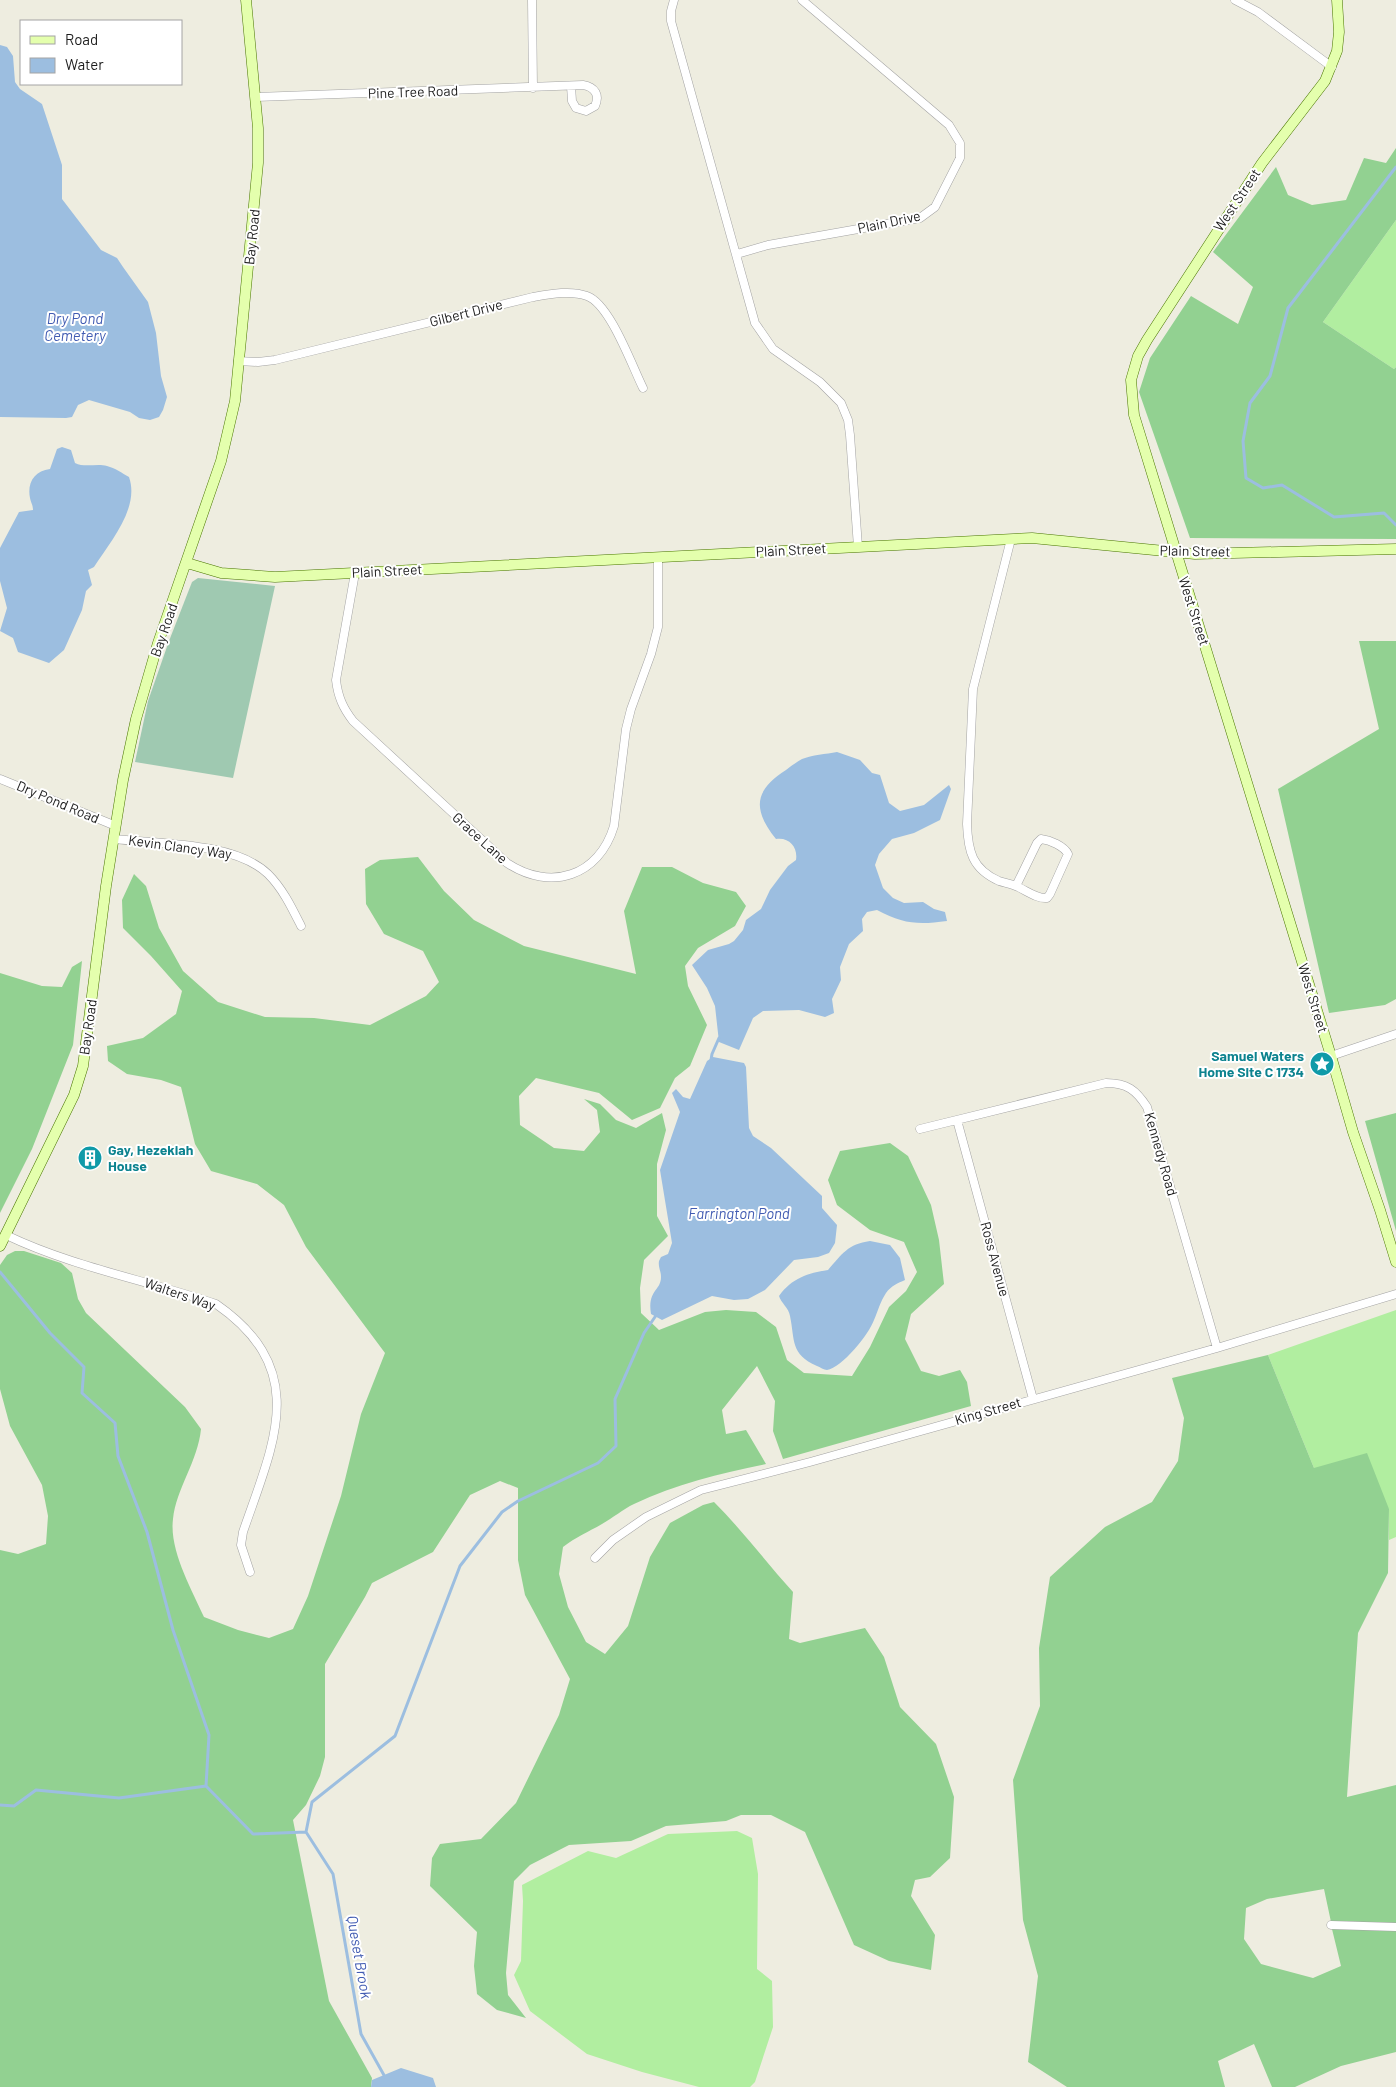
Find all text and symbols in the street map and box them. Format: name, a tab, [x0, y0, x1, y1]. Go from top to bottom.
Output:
legend	[20, 20, 182, 85]
text: Road	[65, 30, 98, 48]
text: Water	[65, 55, 104, 73]
street label: Pine Tree Road	[367, 81, 459, 102]
street label: West Street	[1209, 165, 1264, 234]
street label: Plain Drive	[856, 207, 922, 236]
street label: Bay Road	[240, 208, 263, 266]
street label: Gilbert Drive	[428, 295, 504, 330]
water label: Dry Pond Cemetery	[44, 309, 107, 344]
street label: Plain Street	[755, 539, 827, 560]
street label: Plain Street	[1159, 541, 1231, 560]
street label: Plain Street	[351, 560, 423, 581]
street label: West Street	[1175, 574, 1214, 648]
street label: Bay Road	[146, 601, 181, 659]
street label: Dry Pond Road	[14, 777, 102, 827]
street label: Grace Lane	[449, 808, 511, 867]
street label: Kevin Clancy Way	[127, 831, 233, 862]
street label: West Street	[1295, 961, 1332, 1035]
street label: Bay Road	[75, 998, 100, 1056]
place label: Samuel Waters Home Site C 1734	[1199, 1047, 1304, 1080]
place icon: Samuel Waters Home Site C 1734	[1309, 1051, 1335, 1077]
street label: Kennedy Road	[1141, 1110, 1182, 1198]
place label: Gay, Hezekiah House	[108, 1141, 193, 1174]
building icon: Gay, Hezekiah House	[77, 1145, 103, 1171]
water label: Farrington Pond	[688, 1204, 790, 1222]
street label: Ross Avenue	[977, 1220, 1014, 1298]
street label: Walters Way	[142, 1273, 218, 1314]
street label: King Street	[953, 1393, 1023, 1428]
water label: Queset Brook	[344, 1914, 376, 2001]

